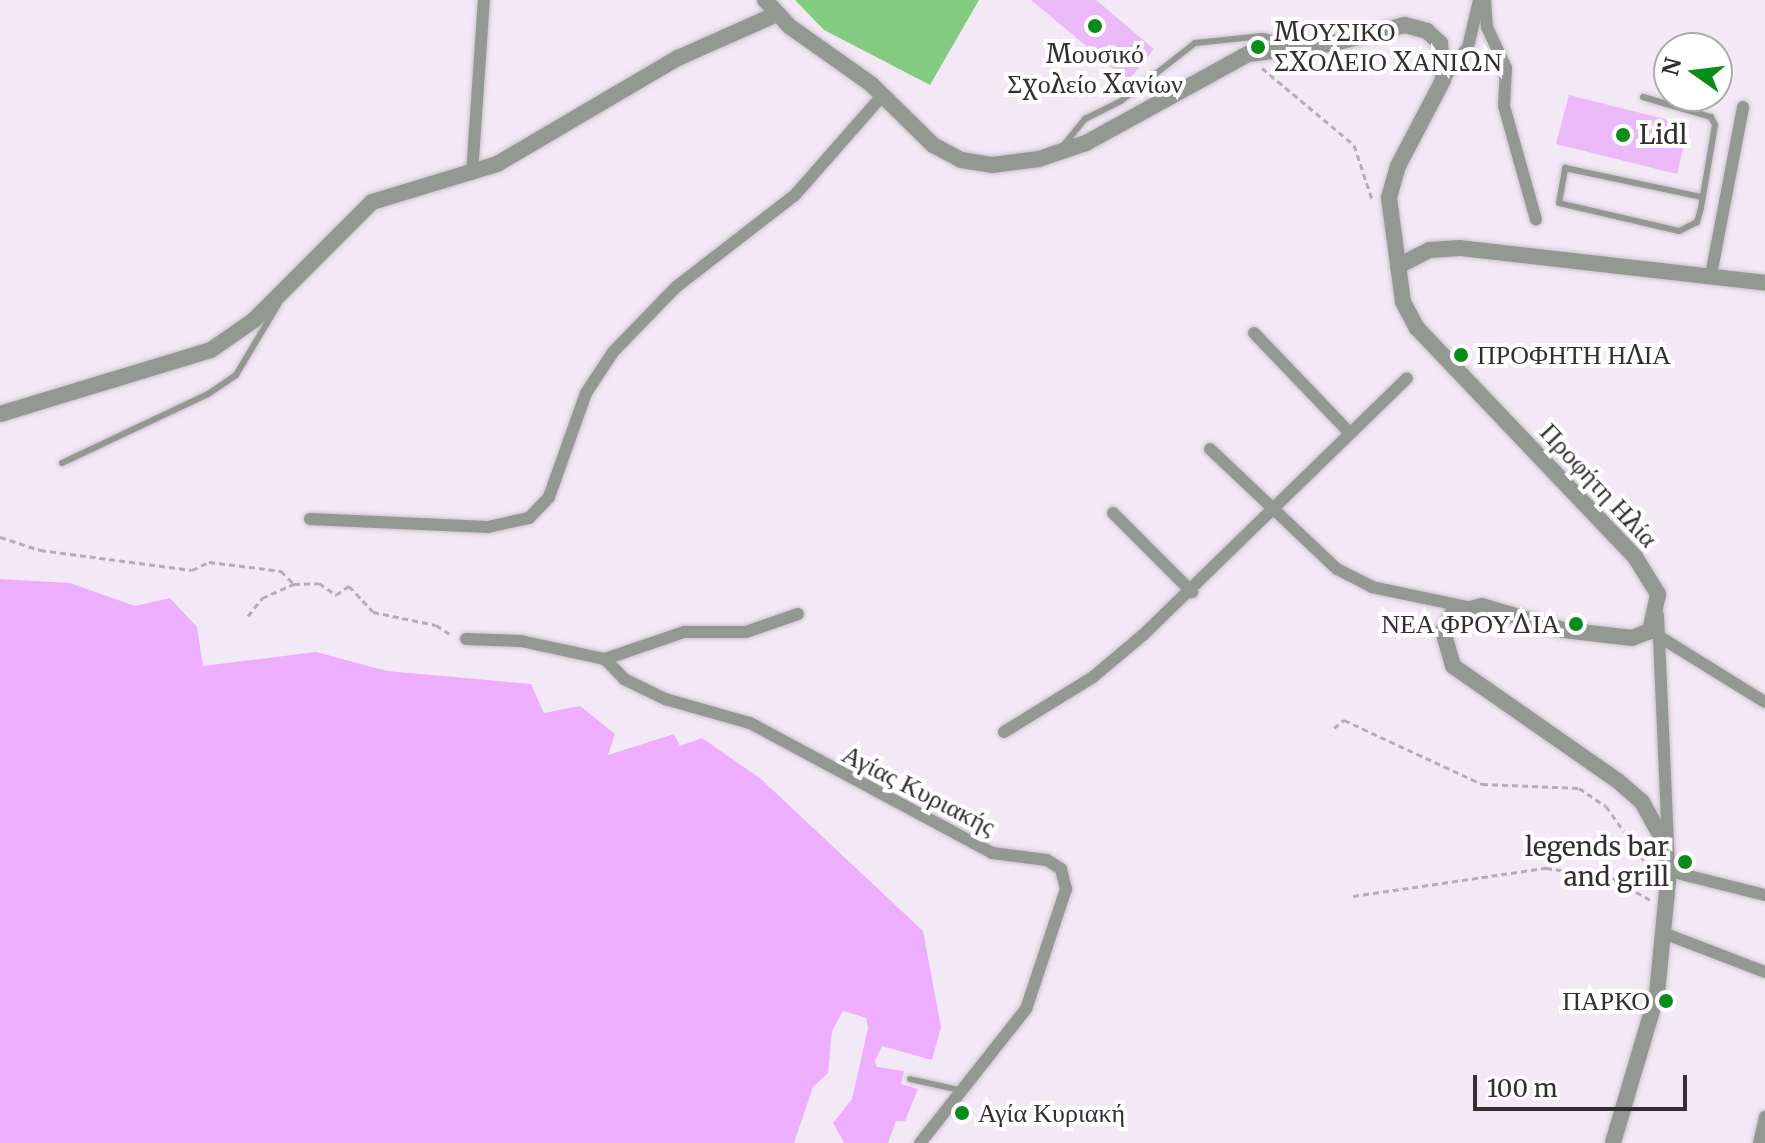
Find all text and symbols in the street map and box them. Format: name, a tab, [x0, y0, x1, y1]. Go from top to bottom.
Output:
place label: ΜΟΥΣΙΚΟ ΣΧΟΛΕΙΟ ΧΑΝΙΩΝ	[1274, 16, 1502, 78]
marker: Μουσικό Σχολείο Χανίων	[1086, 17, 1104, 35]
north arrow	[1653, 32, 1733, 112]
place label: Μουσικό Σχολείο Χανίων	[1007, 38, 1183, 100]
marker: ΜΟΥΣΙΚΟ ΣΧΟΛΕΙΟ ΧΑΝΙΩΝ	[1249, 38, 1267, 56]
text: N	[1656, 55, 1687, 79]
place label: Lidl	[1639, 119, 1687, 151]
marker: Lidl	[1614, 126, 1632, 144]
place label: ΠΡΟΦΗΤΗ ΗΛΙΑ	[1477, 339, 1671, 371]
marker: ΠΡΟΦΗΤΗ ΗΛΙΑ	[1452, 346, 1470, 364]
street label: Προφήτη Ηλία	[1534, 417, 1664, 553]
place label: ΝΕΑ ΦΡΟΥΔΙΑ	[1381, 608, 1560, 640]
marker: ΝΕΑ ΦΡΟΥΔΙΑ	[1567, 615, 1585, 633]
street label: Αγίας Κυριακής	[837, 738, 1001, 842]
place label: legends bar and grill	[1525, 831, 1669, 892]
marker: legends bar and grill	[1676, 853, 1694, 871]
place label: ΠΑΡΚΟ	[1562, 985, 1650, 1017]
marker: ΠΑΡΚΟ	[1657, 992, 1675, 1010]
scale bar	[1477, 1059, 1691, 1109]
text: 100 m	[1487, 1073, 1557, 1104]
place label: Αγία Κυριακή	[978, 1097, 1125, 1129]
marker: Αγία Κυριακή	[953, 1104, 971, 1122]

